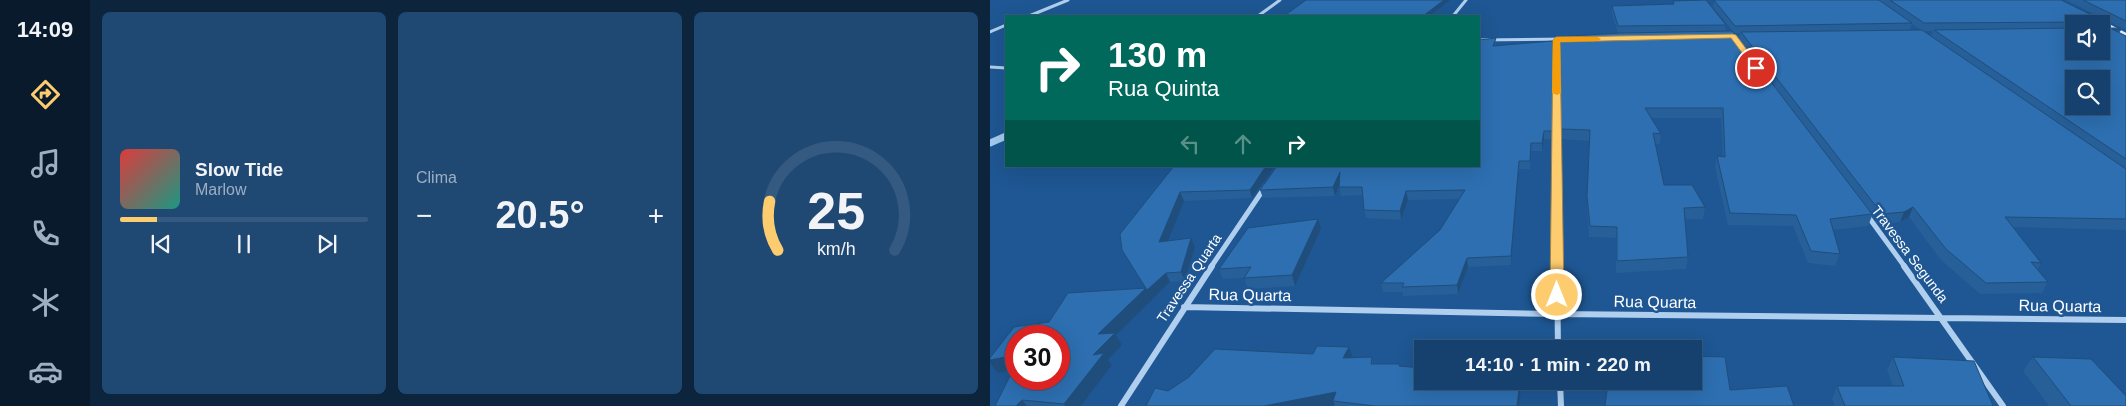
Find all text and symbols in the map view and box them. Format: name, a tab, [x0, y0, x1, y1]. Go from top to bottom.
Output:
map controls	[2065, 15, 2110, 115]
button: sound	[2065, 15, 2110, 60]
text: 14:09	[17, 17, 73, 42]
icon: right	[1025, 35, 1090, 100]
text: 130 m	[1108, 35, 1207, 74]
pin	[1735, 47, 1777, 89]
icon: arrive	[1742, 54, 1770, 82]
button: search	[2065, 70, 2110, 115]
text: Rua Quinta	[1108, 76, 1219, 101]
icon: directions	[28, 77, 63, 112]
icon: left	[1176, 130, 1204, 158]
icon: ahead	[1229, 130, 1257, 158]
icon: right	[1282, 130, 1310, 158]
icon: music	[28, 146, 63, 181]
text: Slow Tide	[195, 159, 283, 180]
text: Clima	[416, 169, 457, 186]
text: Marlow	[195, 181, 247, 198]
text: 25	[807, 182, 865, 240]
text: 20.5°	[495, 194, 585, 236]
text: −	[416, 200, 432, 231]
text: +	[648, 200, 664, 231]
street label: Travessa Segunda	[1868, 202, 1952, 306]
icon: phone	[28, 216, 63, 251]
icon: previous	[147, 230, 175, 258]
icon: pause	[230, 230, 258, 258]
icon: next	[313, 230, 341, 258]
street label: Travessa Quarta	[1153, 230, 1225, 325]
text: km/h	[817, 239, 855, 259]
position arrow	[1530, 268, 1582, 320]
icon: climate	[28, 285, 63, 320]
street label: Rua Quarta	[1208, 286, 1292, 304]
street label: Rua Quarta	[1613, 293, 1697, 311]
street label: Rua Quarta	[2018, 297, 2102, 315]
speed limit sign: 30	[1005, 325, 1070, 390]
icon: car	[28, 354, 63, 389]
text: 14:10 · 1 min · 220 m	[1465, 354, 1651, 375]

